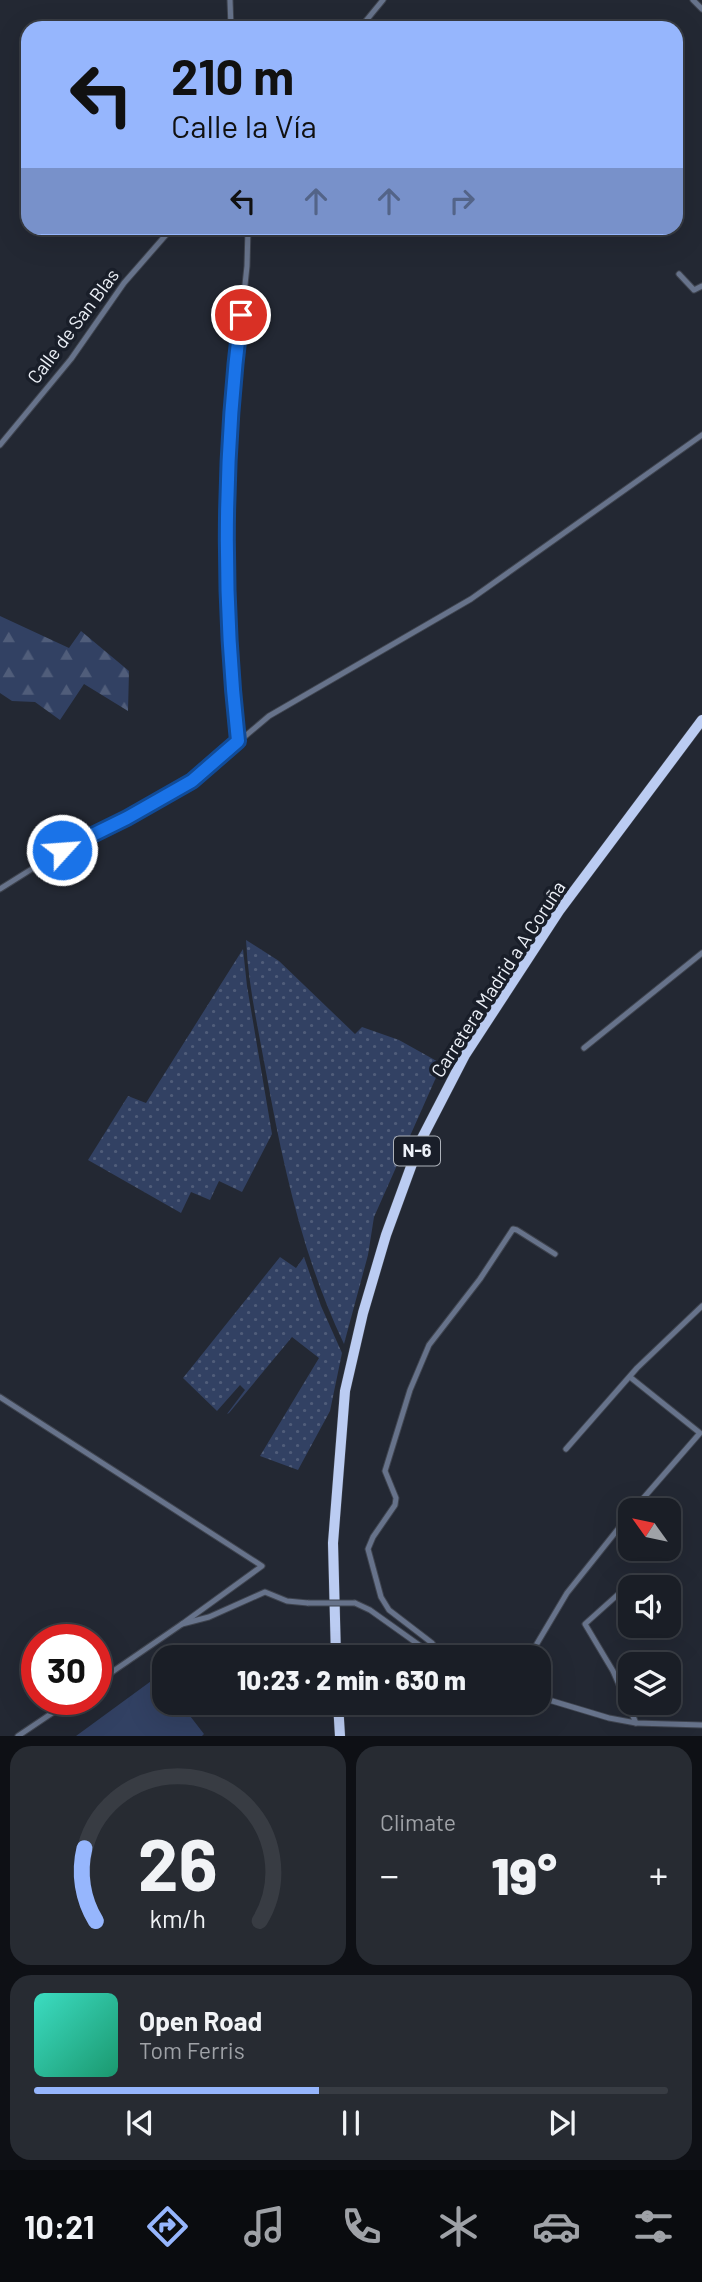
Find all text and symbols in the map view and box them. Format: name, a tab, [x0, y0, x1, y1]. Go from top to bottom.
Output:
text: 210 m	[171, 46, 294, 105]
icon: left	[56, 49, 147, 140]
text: Calle la Vía	[171, 106, 317, 144]
icon: left	[224, 182, 262, 220]
icon: ahead	[297, 182, 335, 220]
icon: ahead	[370, 182, 408, 220]
icon: right	[443, 182, 481, 220]
street label: Calle de San Blas	[22, 264, 123, 388]
pin	[211, 285, 271, 345]
icon: arrive	[222, 296, 260, 334]
position arrow	[25, 813, 99, 887]
street label: Carretera Madrid a A Coruña	[425, 876, 570, 1081]
road number: N-6	[394, 1136, 440, 1166]
north arrow	[618, 1498, 681, 1561]
map controls	[618, 1498, 681, 1715]
button: sound	[618, 1575, 681, 1638]
speed limit sign: 30	[21, 1624, 112, 1715]
button: layers	[618, 1652, 681, 1715]
text: 10:23 · 2 min · 630 m	[237, 1664, 466, 1695]
text: Climate	[380, 1808, 456, 1836]
text: 26	[138, 1819, 218, 1907]
text: 19°	[491, 1843, 557, 1905]
text: −	[380, 1851, 399, 1897]
text: +	[649, 1851, 668, 1897]
text: km/h	[150, 1903, 206, 1933]
text: Open Road	[139, 2005, 262, 2036]
text: Tom Ferris	[139, 2036, 245, 2064]
icon: previous	[121, 2104, 159, 2142]
icon: pause	[332, 2104, 370, 2142]
icon: next	[543, 2104, 581, 2142]
icon: directions	[143, 2202, 192, 2251]
icon: music	[240, 2202, 289, 2251]
icon: phone	[337, 2202, 386, 2251]
icon: climate	[434, 2202, 483, 2251]
icon: car	[532, 2202, 581, 2251]
icon: filters	[629, 2202, 678, 2251]
text: 10:21	[24, 2207, 94, 2245]

